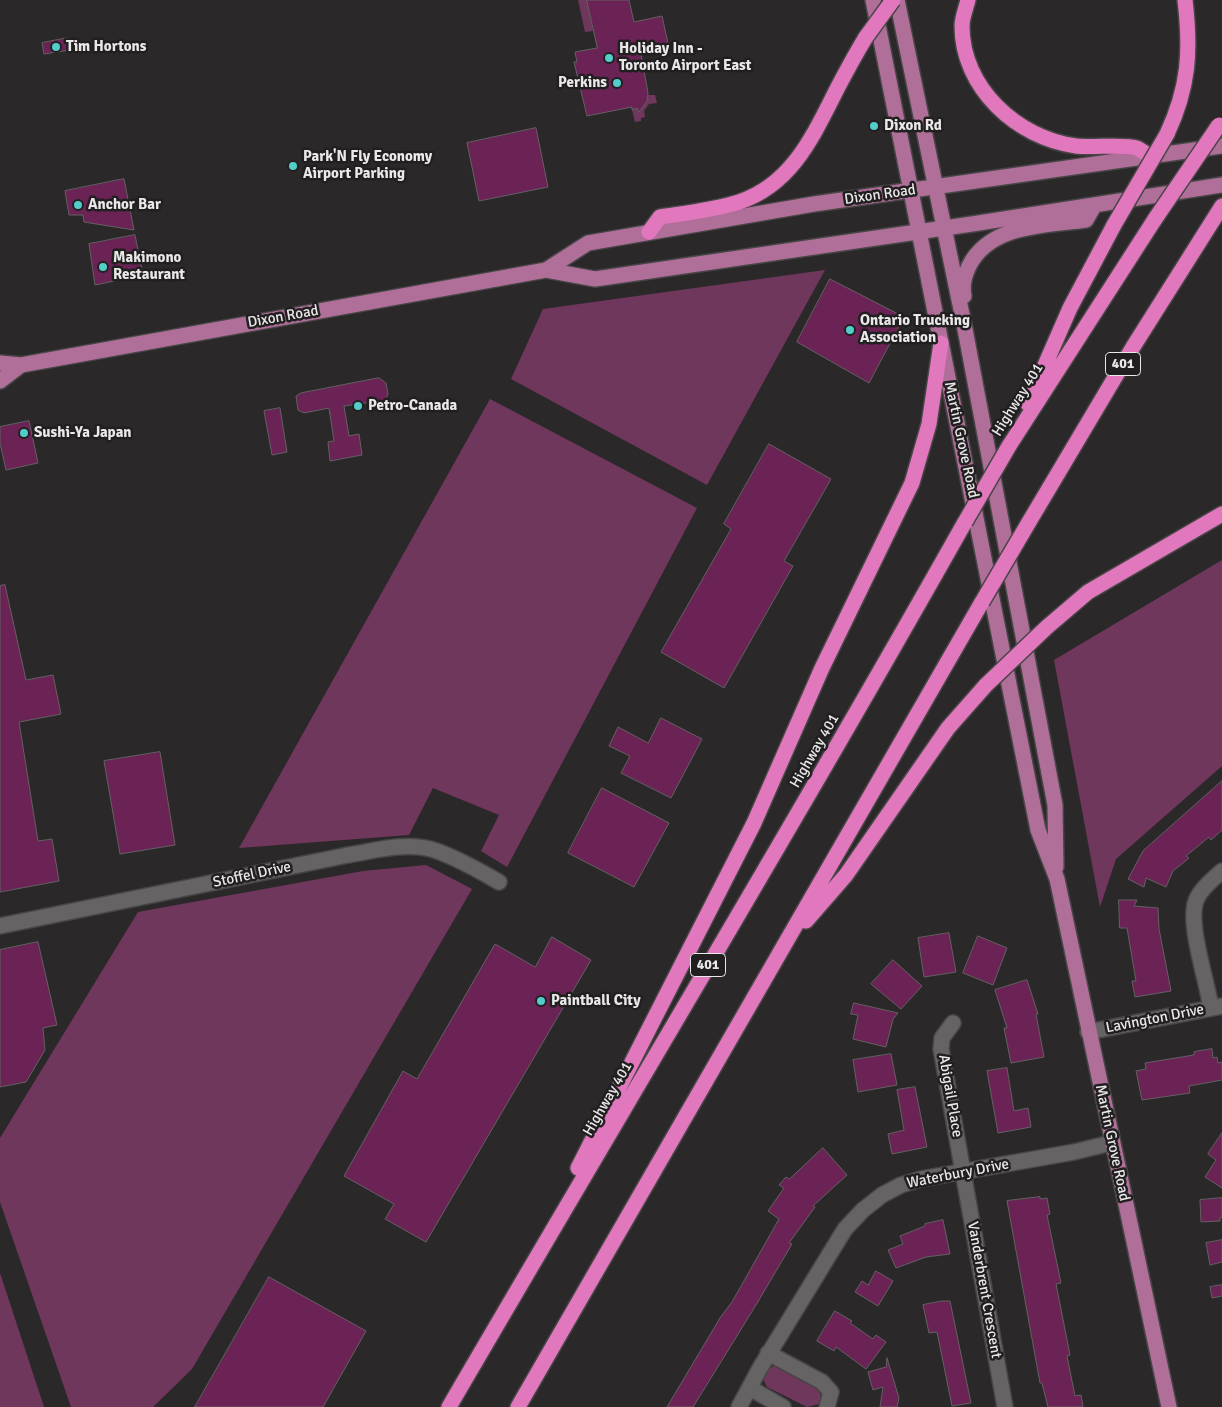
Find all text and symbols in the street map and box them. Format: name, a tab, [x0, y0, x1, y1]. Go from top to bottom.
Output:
place label: Tim Hortons	[66, 38, 146, 56]
place label: Holiday Inn - Toronto Airport East	[619, 40, 751, 75]
marker: Tim Hortons	[50, 41, 62, 53]
marker: Holiday Inn - Toronto Airport East	[603, 52, 615, 64]
place label: Perkins	[558, 74, 607, 92]
marker: Perkins	[611, 77, 623, 89]
place label: Dixon Rd	[884, 117, 942, 135]
marker: Dixon Rd	[868, 120, 880, 132]
place label: Park'N Fly Economy Airport Parking	[303, 148, 432, 183]
marker: Park'N Fly Economy Airport Parking	[287, 160, 299, 172]
street label: Dixon Road	[843, 181, 917, 209]
place label: Anchor Bar	[88, 196, 161, 214]
marker: Anchor Bar	[72, 199, 84, 211]
place label: Makimono Restaurant	[113, 249, 185, 284]
marker: Makimono Restaurant	[97, 261, 109, 273]
street label: Dixon Road	[246, 302, 320, 332]
place label: Ontario Trucking Association	[860, 312, 970, 347]
marker: Ontario Trucking Association	[844, 324, 856, 336]
road number: 401	[1106, 352, 1140, 376]
street label: Highway 401	[988, 360, 1048, 440]
street label: Martin Grove Road	[940, 380, 982, 500]
place label: Petro-Canada	[368, 397, 457, 415]
marker: Petro-Canada	[352, 400, 364, 412]
place label: Sushi-Ya Japan	[34, 424, 132, 442]
marker: Sushi-Ya Japan	[18, 427, 30, 439]
street label: Highway 401	[787, 711, 843, 791]
street label: Stoffel Drive	[211, 858, 293, 892]
road number: 401	[690, 954, 726, 976]
place label: Paintball City	[551, 992, 641, 1010]
marker: Paintball City	[535, 995, 547, 1007]
street label: Lavington Drive	[1104, 1001, 1206, 1037]
street label: Abigail Place	[934, 1053, 966, 1139]
street label: Highway 401	[580, 1059, 636, 1139]
street label: Martin Grove Road	[1091, 1083, 1133, 1203]
street label: Waterbury Drive	[905, 1155, 1011, 1193]
street label: Vanderbrent Crescent	[963, 1220, 1005, 1360]

